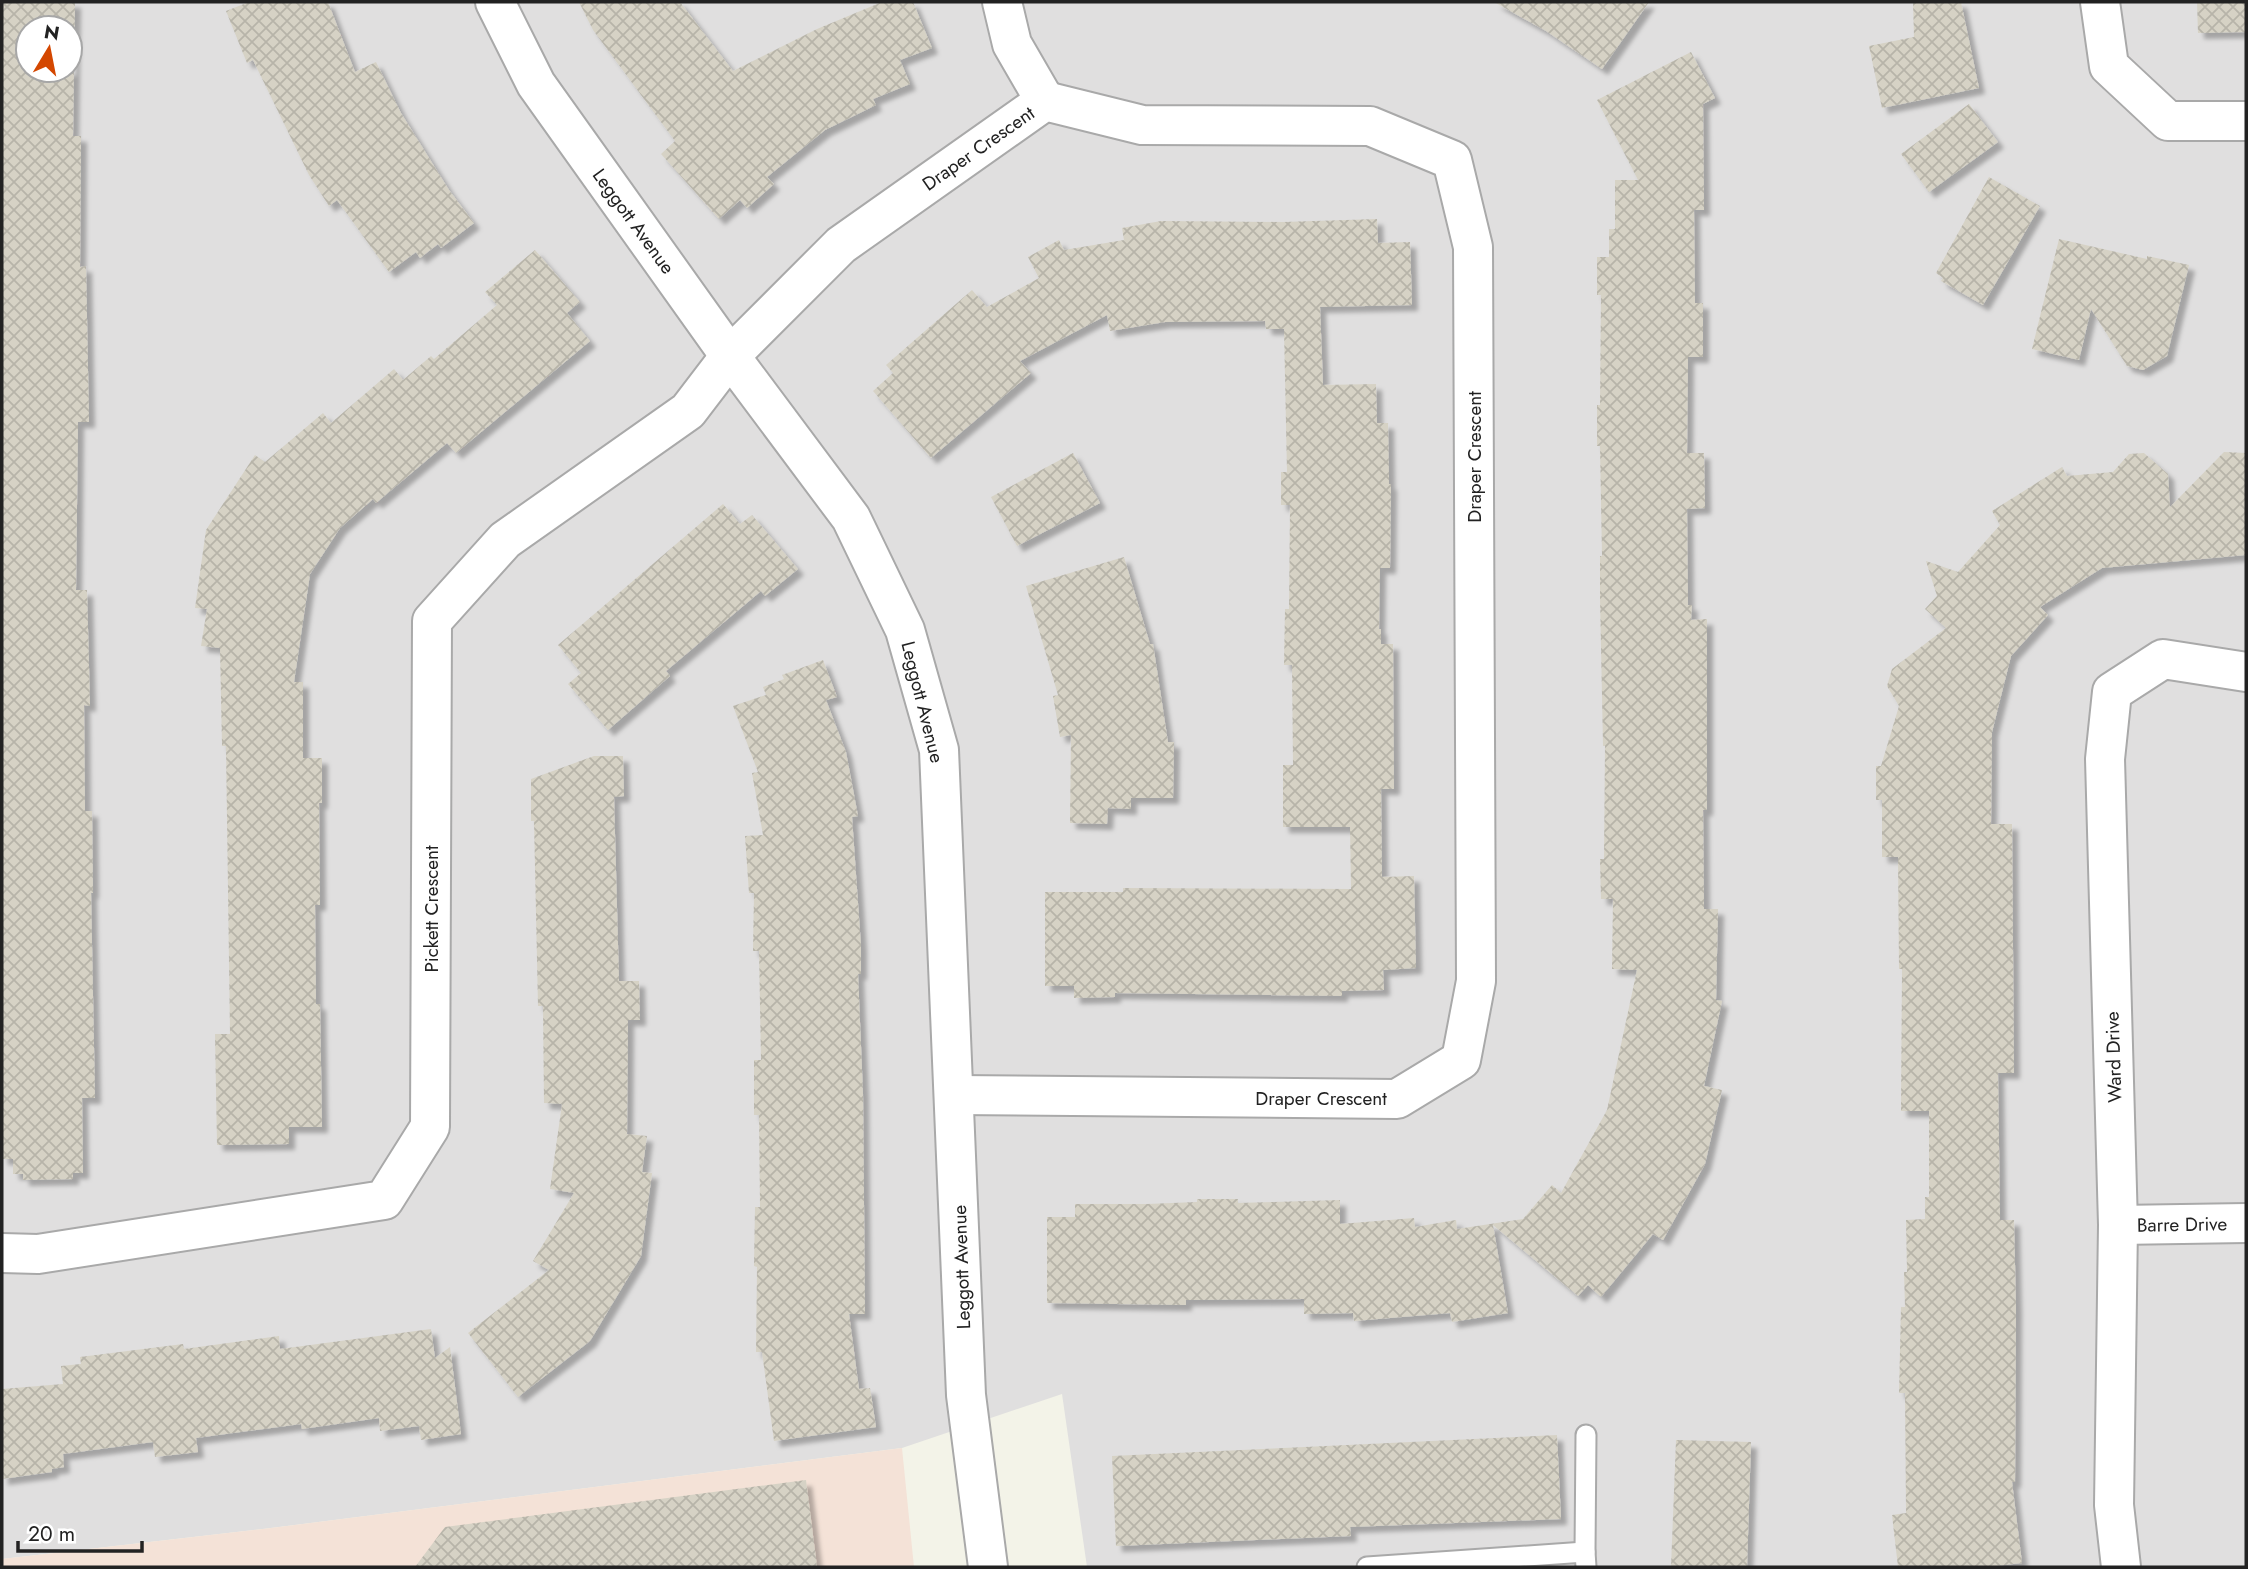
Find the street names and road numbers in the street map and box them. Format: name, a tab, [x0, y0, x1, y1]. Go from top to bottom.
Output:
street label: Draper Crescent	[917, 99, 1040, 197]
street label: Leggott Avenue	[586, 163, 681, 280]
street label: Draper Crescent	[1461, 391, 1488, 523]
street label: Leggott Avenue	[894, 639, 951, 766]
street label: Pickett Crescent	[418, 845, 445, 973]
street label: Ward Drive	[2098, 1011, 2129, 1103]
street label: Draper Crescent	[1255, 1085, 1387, 1112]
street label: Leggott Avenue	[946, 1204, 977, 1330]
street label: Barre Drive	[2137, 1210, 2228, 1239]

